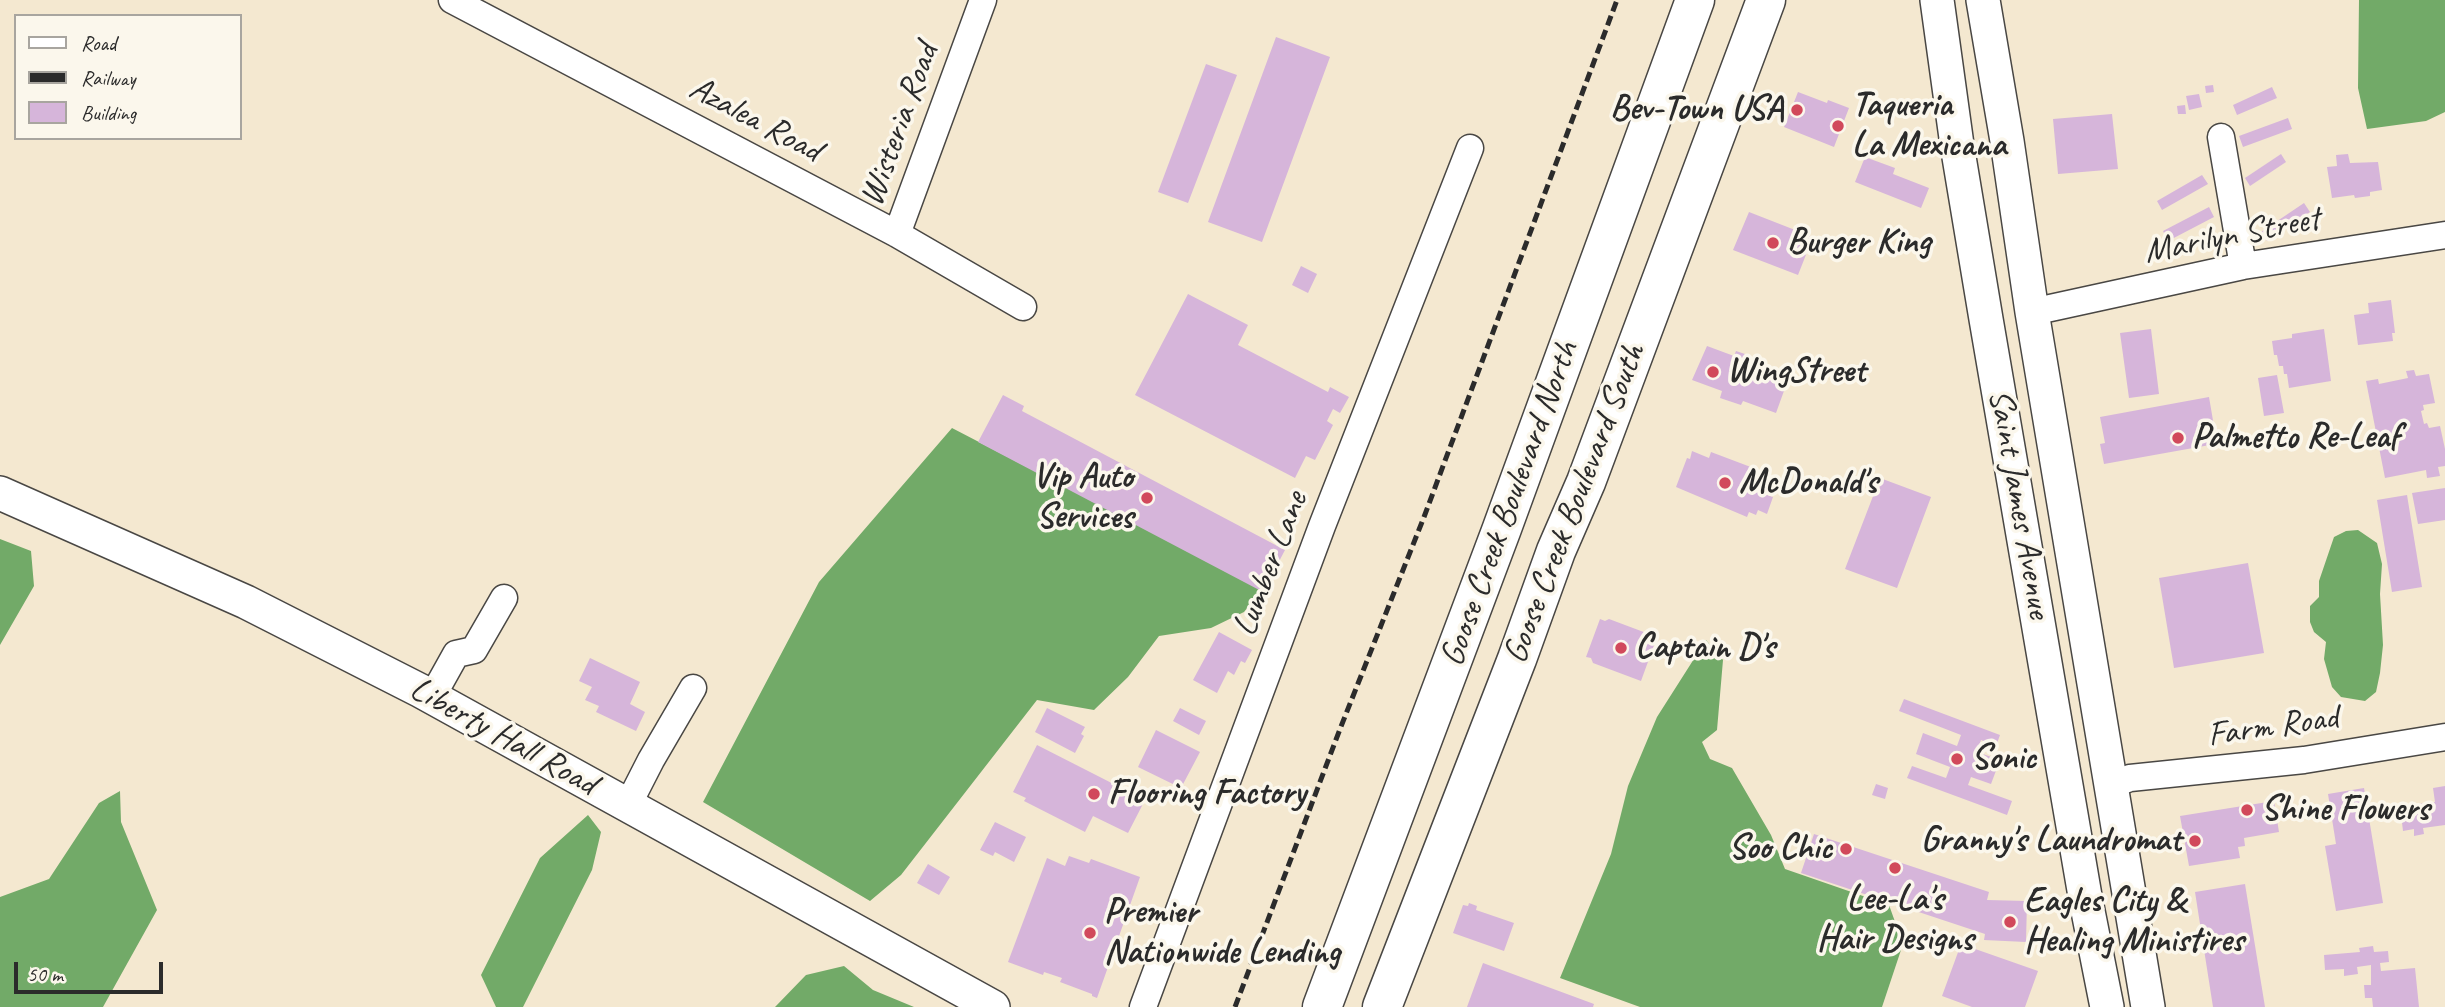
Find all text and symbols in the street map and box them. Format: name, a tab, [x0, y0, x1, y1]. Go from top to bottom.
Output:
legend	[14, 14, 242, 140]
text: Road	[81, 30, 116, 56]
street label: Wisteria Road	[851, 38, 949, 212]
text: Railway	[81, 65, 135, 91]
street label: Azalea Road	[682, 68, 828, 172]
place label: Taqueria La Mexicana	[1852, 85, 2006, 167]
place label: Bev-Town USA	[1610, 89, 1783, 131]
text: Building	[81, 100, 136, 126]
marker: Bev-Town USA	[1789, 102, 1805, 118]
marker: Taqueria La Mexicana	[1830, 118, 1846, 134]
street label: Marilyn Street	[2141, 198, 2323, 274]
place label: Burger King	[1787, 222, 1930, 264]
marker: Burger King	[1765, 235, 1781, 251]
street label: Goose Creek Boulevard North	[1432, 336, 1588, 672]
street label: Goose Creek Boulevard South	[1495, 338, 1655, 670]
place label: WingStreet	[1727, 351, 1865, 393]
marker: WingStreet	[1705, 364, 1721, 380]
street label: Saint James Avenue	[1978, 386, 2060, 622]
place label: Palmetto Re-Leaf	[2192, 417, 2399, 459]
marker: Palmetto Re-Leaf	[2170, 430, 2186, 446]
place label: Vip Auto Services	[1033, 457, 1133, 539]
place label: McDonald's	[1739, 462, 1878, 504]
marker: McDonald's	[1717, 475, 1733, 491]
street label: Lumber Lane	[1224, 486, 1318, 642]
marker: Vip Auto Services	[1139, 490, 1155, 506]
place label: Captain D's	[1635, 627, 1775, 669]
marker: Captain D's	[1613, 640, 1629, 656]
street label: Liberty Hall Road	[402, 668, 604, 806]
street label: Farm Road	[2205, 697, 2341, 757]
place label: Sonic	[1971, 738, 2036, 780]
marker: Sonic	[1949, 751, 1965, 767]
place label: Flooring Factory	[1108, 773, 1306, 815]
marker: Flooring Factory	[1086, 786, 1102, 802]
place label: Shine Flowers	[2261, 789, 2429, 831]
marker: Shine Flowers	[2239, 802, 2255, 818]
place label: Granny's Laundromat	[1921, 820, 2181, 862]
place label: Soo Chic	[1729, 828, 1832, 870]
marker: Granny's Laundromat	[2187, 833, 2203, 849]
marker: Soo Chic	[1838, 841, 1854, 857]
marker: Lee-La's Hair Designs	[1887, 860, 1903, 876]
place label: Lee-La's Hair Designs	[1817, 879, 1973, 961]
place label: Eagles City & Healing Ministires	[2024, 881, 2243, 963]
place label: Premier Nationwide Lending	[1104, 892, 1340, 974]
marker: Eagles City & Healing Ministires	[2002, 914, 2018, 930]
marker: Premier Nationwide Lending	[1082, 925, 1098, 941]
scale bar	[18, 948, 166, 992]
text: 50 m	[27, 961, 63, 987]

